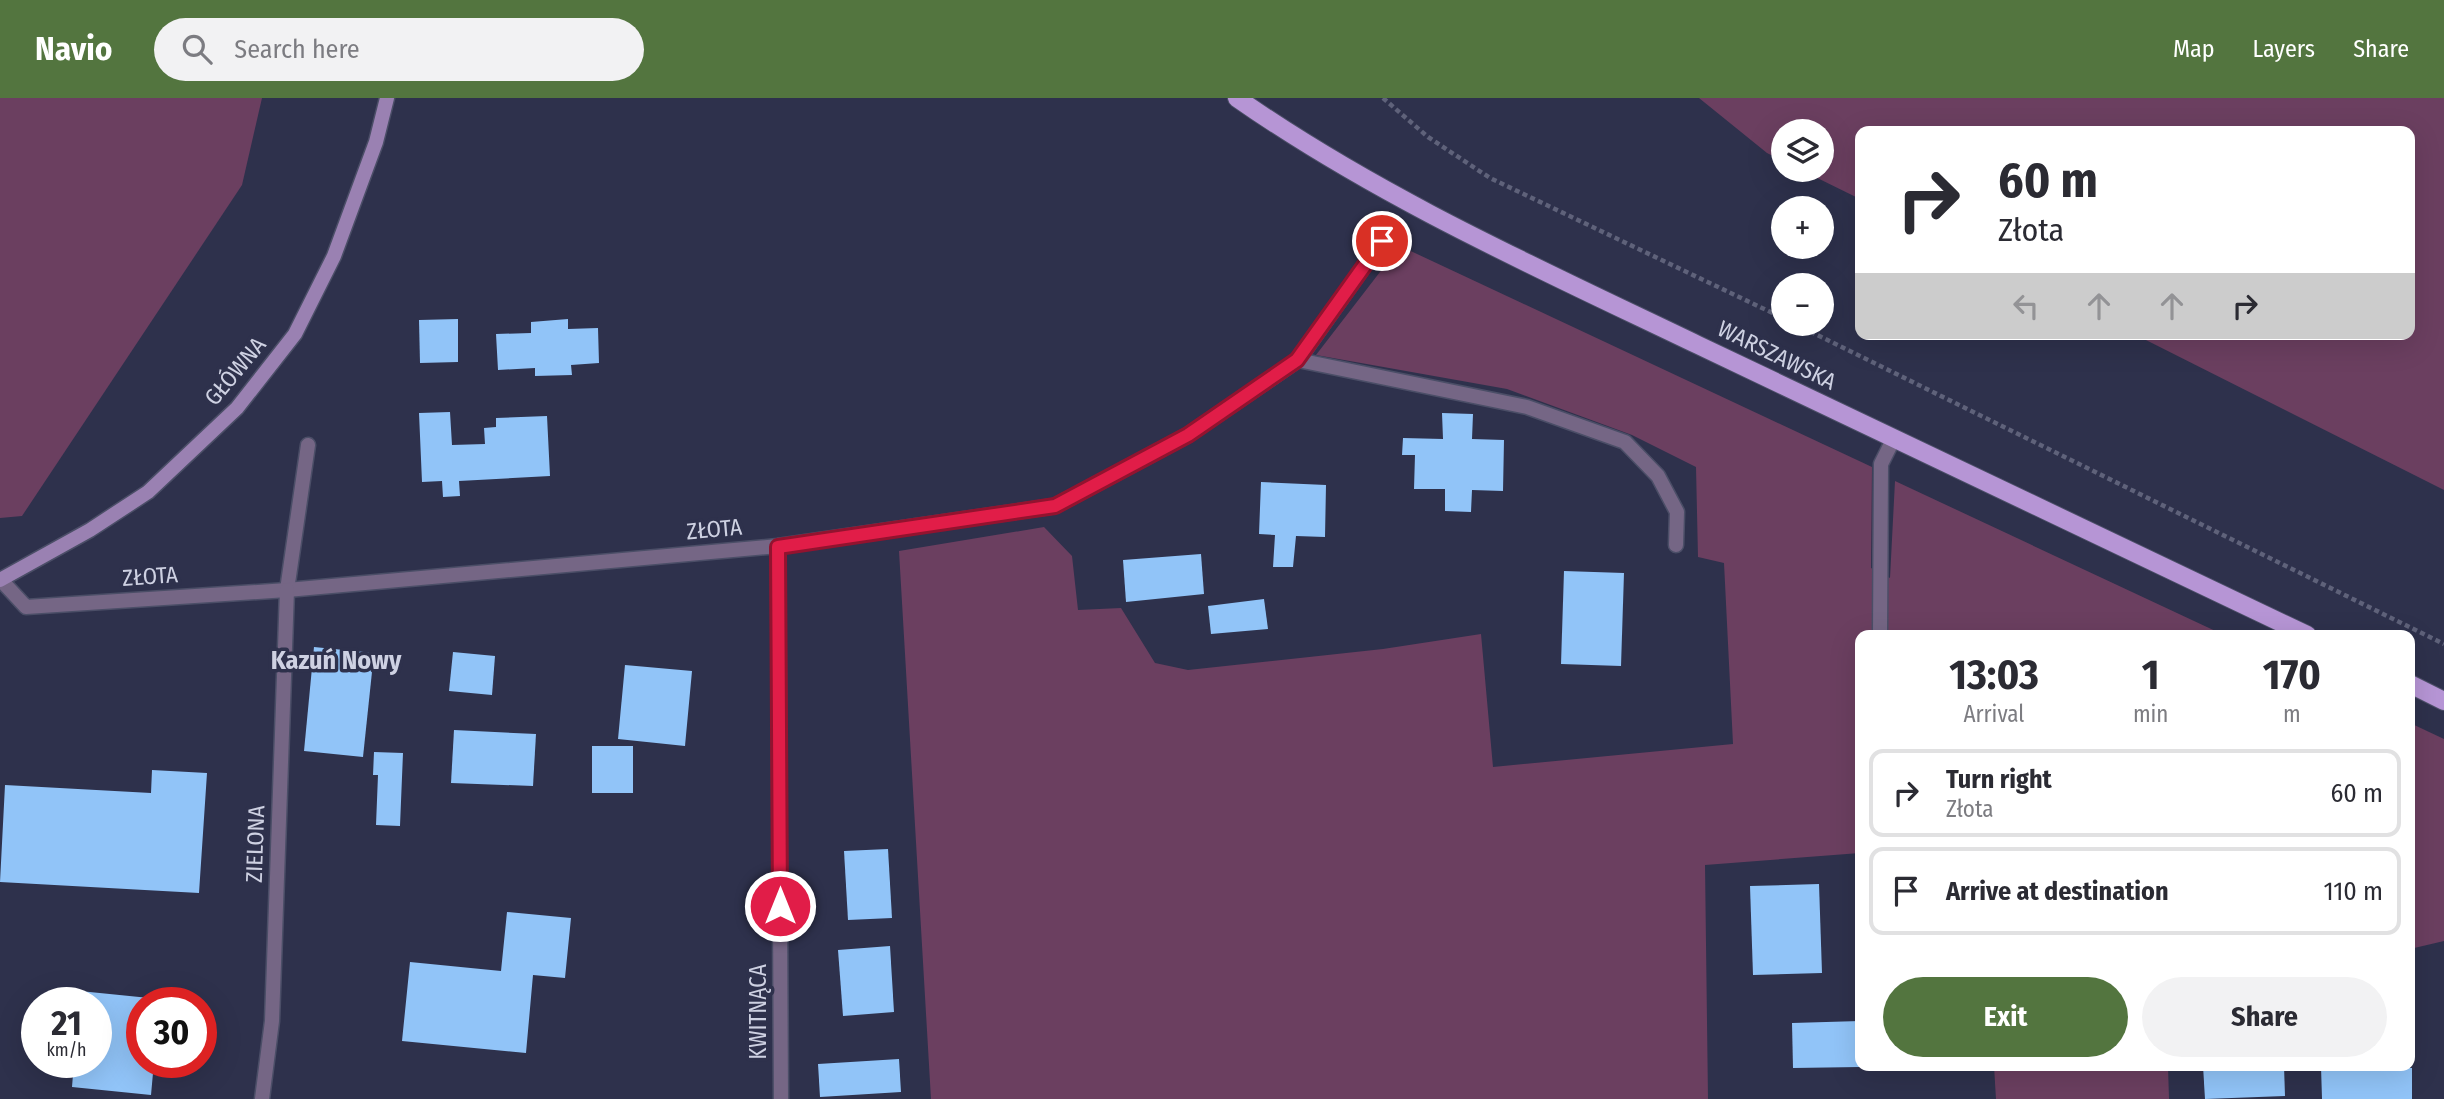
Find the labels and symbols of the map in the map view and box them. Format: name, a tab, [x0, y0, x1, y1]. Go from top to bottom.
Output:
pin	[1352, 211, 1412, 271]
street label: WARSZAWSKA	[1713, 314, 1841, 396]
street label: GŁÓWNA	[198, 331, 272, 411]
street label: ZŁOTA	[685, 513, 743, 545]
street label: ZŁOTA	[121, 560, 179, 592]
district label: Kazuń Nowy	[271, 645, 402, 676]
street label: ZIELONA	[240, 805, 270, 883]
position arrow	[743, 869, 817, 943]
street label: KWITNĄCA	[744, 964, 772, 1060]
speed limit sign: 30	[126, 987, 217, 1078]

